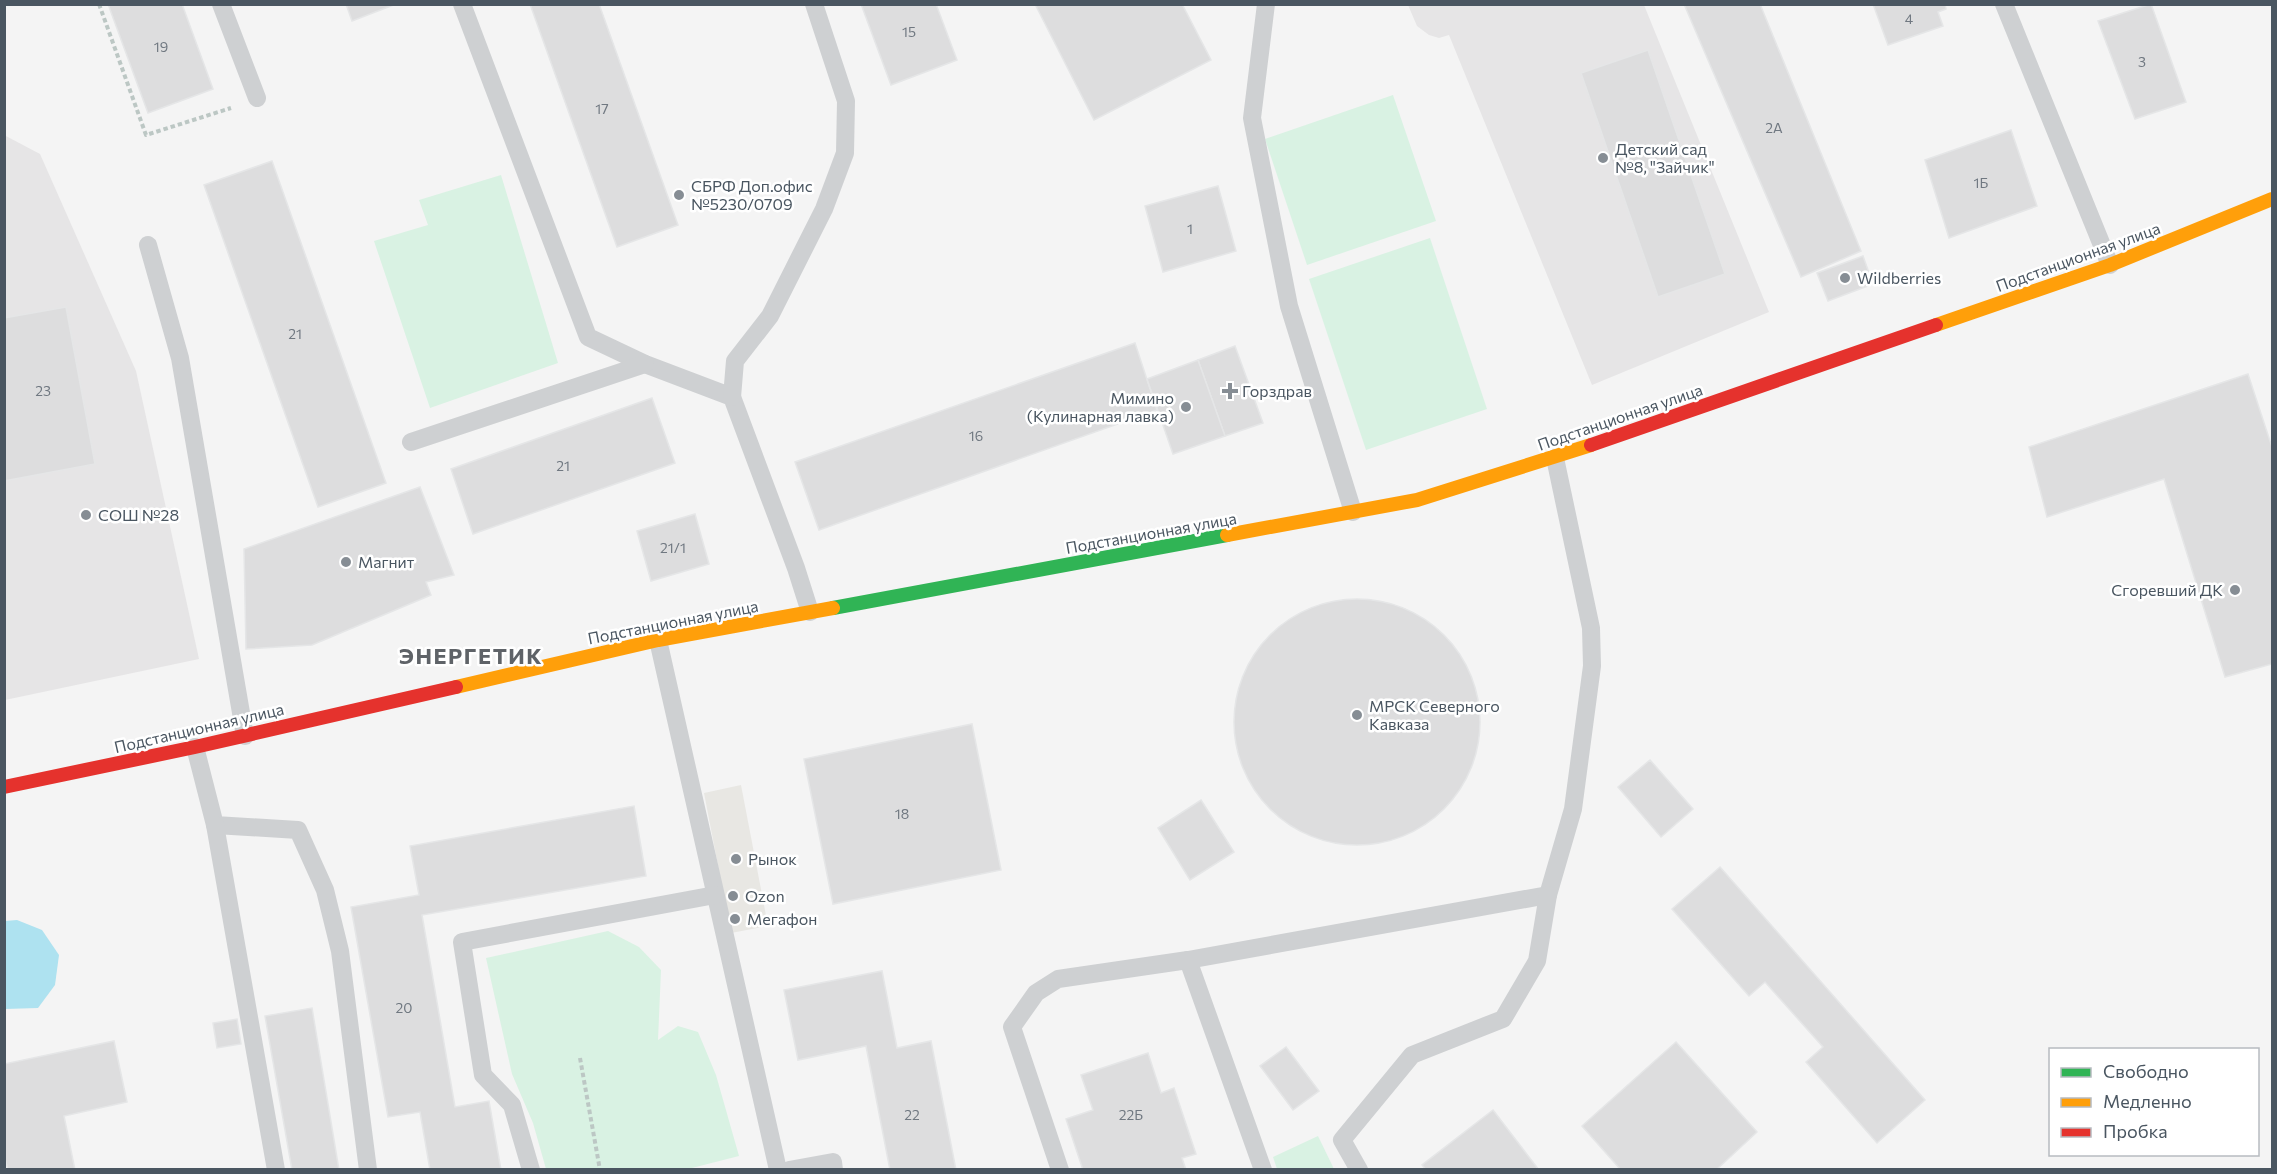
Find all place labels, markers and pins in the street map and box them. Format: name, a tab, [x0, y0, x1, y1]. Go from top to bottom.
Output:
place label: Детский сад №8, "Зайчик"	[1615, 139, 1715, 176]
marker: Детский сад №8, "Зайчик"	[1596, 151, 1610, 165]
place label: СБРФ Доп.офис №5230/0709	[691, 176, 813, 213]
marker: СБРФ Доп.офис №5230/0709	[672, 188, 686, 202]
place label: Wildberries	[1857, 268, 1941, 287]
marker: Wildberries	[1838, 271, 1852, 285]
place label: Горздрав	[1242, 381, 1312, 400]
marker: Горздрав	[1223, 384, 1237, 398]
place label: Мимино (Кулинарная лавка)	[1027, 388, 1174, 425]
marker: Мимино (Кулинарная лавка)	[1179, 400, 1193, 414]
place label: СОШ №28	[98, 505, 179, 524]
marker: СОШ №28	[79, 508, 93, 522]
place label: Магнит	[358, 552, 415, 571]
marker: Магнит	[339, 555, 353, 569]
place label: Сгоревший ДК	[2111, 580, 2223, 599]
marker: Сгоревший ДК	[2228, 583, 2242, 597]
place label: МРСК Северного Кавказа	[1369, 696, 1500, 733]
marker: МРСК Северного Кавказа	[1350, 708, 1364, 722]
place label: Рынок	[748, 849, 797, 868]
marker: Рынок	[729, 852, 743, 866]
place label: Ozon	[745, 886, 785, 905]
marker: Ozon	[726, 889, 740, 903]
place label: Мегафон	[747, 909, 817, 928]
marker: Мегафон	[728, 912, 742, 926]

